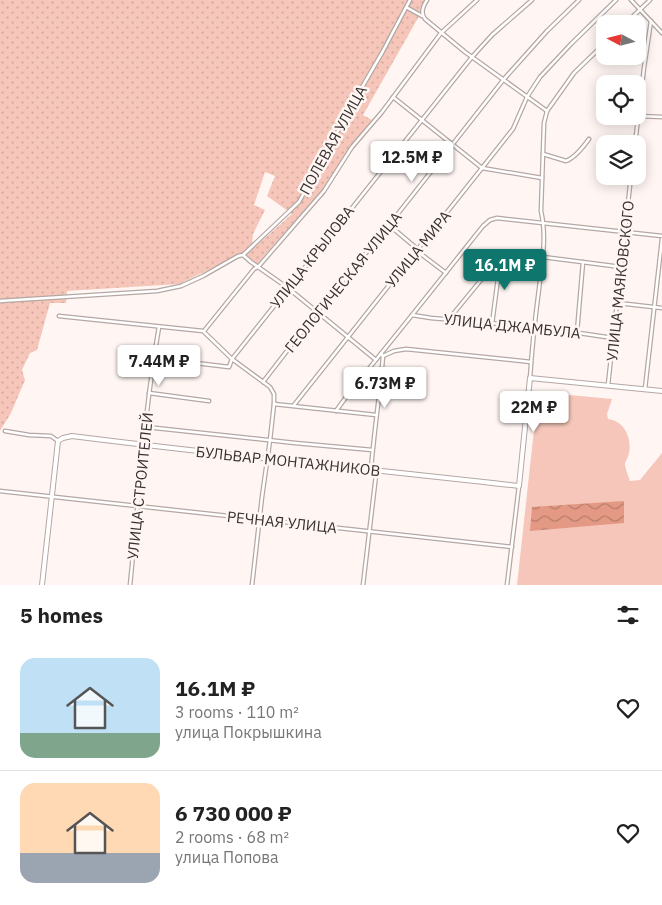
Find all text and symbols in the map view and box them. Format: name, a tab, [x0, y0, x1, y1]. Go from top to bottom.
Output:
north arrow	[596, 15, 646, 65]
map controls	[596, 15, 646, 185]
button: locate	[596, 75, 646, 125]
street label: ПОЛЕВАЯ УЛИЦА	[295, 82, 371, 198]
button: layers	[596, 135, 646, 185]
pin: 12.5M ₽	[366, 140, 458, 183]
text: 12.5M ₽	[381, 147, 443, 167]
street label: УЛИЦА МАЯКОВСКОГО	[602, 200, 638, 362]
street label: УЛИЦА КРЫЛОВА	[266, 201, 358, 312]
street label: УЛИЦА МИРА	[381, 206, 455, 291]
street label: ГЕОЛОГИЧЕСКАЯ УЛИЦА	[280, 208, 406, 356]
pin: 16.1M ₽	[459, 248, 551, 291]
text: 16.1M ₽	[474, 255, 536, 275]
street label: УЛИЦА ДЖАМБУЛА	[442, 309, 582, 343]
pin: 7.44M ₽	[113, 344, 205, 387]
text: 7.44M ₽	[128, 351, 190, 371]
pin: 6.73M ₽	[339, 366, 431, 409]
text: 6.73M ₽	[354, 373, 416, 393]
pin: 22M ₽	[499, 390, 569, 433]
text: 22M ₽	[511, 397, 557, 417]
street label: УЛИЦА СТРОИТЕЛЕЙ	[123, 411, 157, 561]
street label: БУЛЬВАР МОНТАЖНИКОВ	[195, 442, 381, 480]
street label: РЕЧНАЯ УЛИЦА	[226, 507, 338, 537]
text: 5 homes	[20, 601, 103, 629]
icon: filters	[614, 601, 642, 629]
text: 16.1M ₽	[175, 674, 255, 702]
icon: home	[60, 678, 120, 738]
icon: heart	[614, 694, 642, 722]
text: 3 rooms · 110 m²	[175, 702, 299, 722]
text: улица Покрышкина	[175, 722, 322, 742]
text: 6 730 000 ₽	[175, 799, 292, 827]
icon: home	[60, 803, 120, 863]
icon: heart	[614, 819, 642, 847]
text: 2 rooms · 68 m²	[175, 827, 289, 847]
text: улица Попова	[175, 847, 279, 867]

